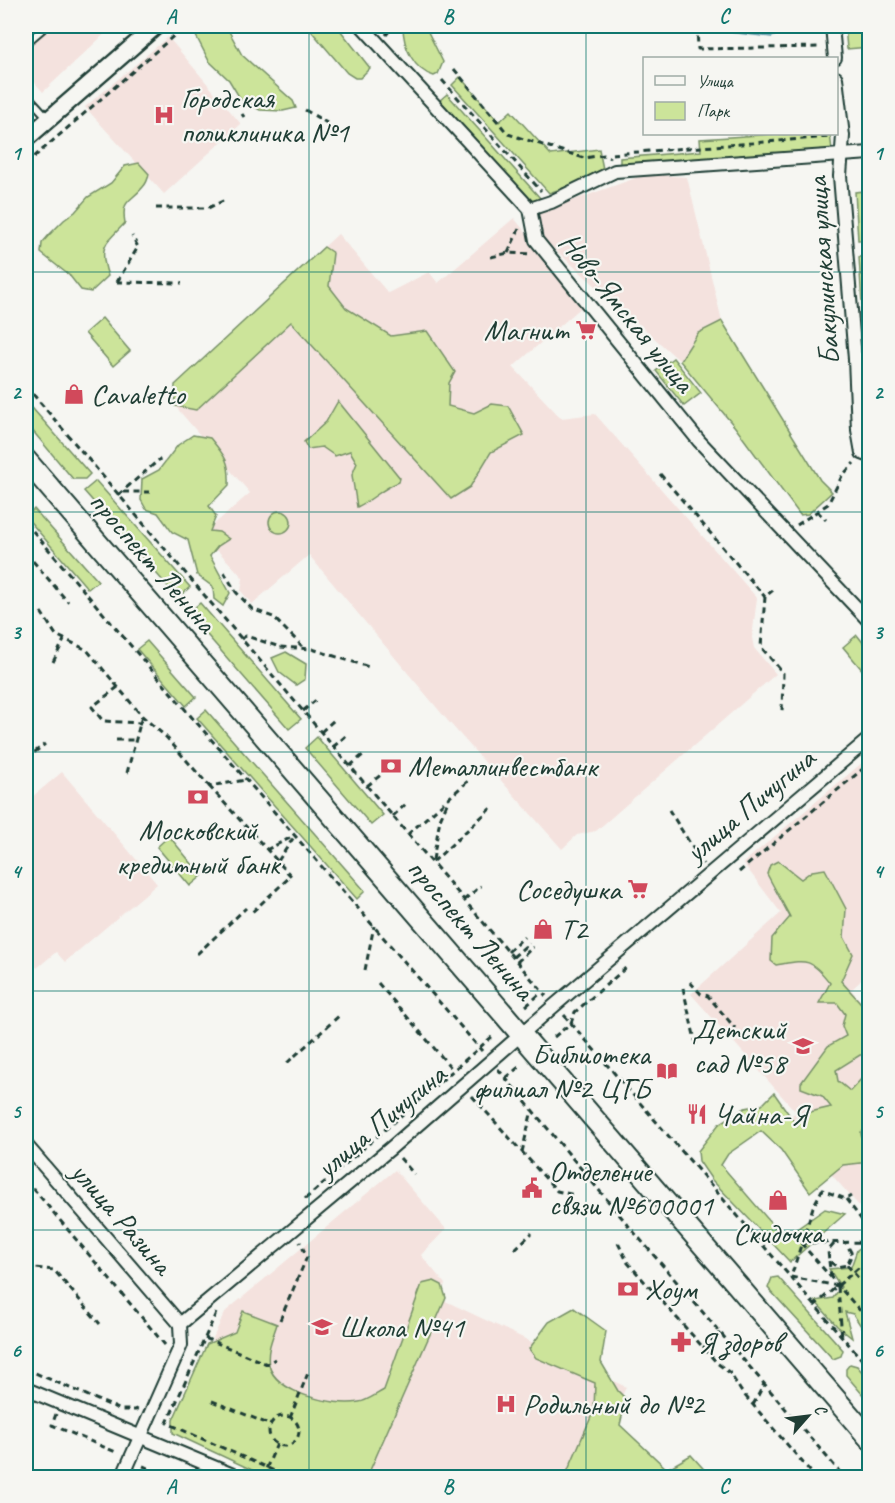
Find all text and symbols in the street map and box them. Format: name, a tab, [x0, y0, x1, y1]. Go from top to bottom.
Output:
text: A	[166, 4, 178, 29]
text: B	[443, 4, 455, 29]
text: C	[719, 4, 731, 29]
legend	[643, 57, 838, 135]
text: Улица	[697, 70, 734, 92]
place label: Городская поликлиника №1	[181, 79, 350, 151]
text: Парк	[697, 100, 731, 122]
hospital icon: Городская поликлиника №1	[152, 103, 176, 127]
text: 1	[12, 141, 23, 166]
text: 1	[874, 141, 885, 166]
street label: Бакулинская улица	[797, 174, 849, 366]
street label: Ново-Ямская улица	[551, 224, 705, 402]
place label: Магнит	[484, 311, 570, 349]
supermarket icon: Магнит	[574, 318, 598, 342]
place label: Cavaletto	[91, 375, 186, 413]
text: 2	[12, 380, 23, 405]
text: 2	[874, 380, 885, 405]
shop icon: Cavaletto	[62, 382, 86, 406]
street label: проспект Ленина	[81, 483, 226, 642]
text: 3	[12, 620, 23, 645]
text: 3	[874, 620, 885, 645]
street label: улица Пичугина	[676, 738, 824, 872]
place label: Металлинвестбанк	[408, 747, 600, 785]
bank icon: Металлинвестбанк	[379, 754, 403, 778]
bank icon: Московский кредитный банк	[186, 785, 210, 809]
place label: Московский кредитный банк	[116, 811, 282, 883]
street label: проспект Ленина	[399, 850, 544, 1009]
text: 4	[12, 859, 24, 884]
text: 4	[874, 859, 886, 884]
place label: Соседушка	[516, 870, 623, 908]
supermarket icon: Соседушка	[626, 877, 650, 901]
place label: T2	[560, 910, 590, 948]
shop icon: T2	[531, 917, 555, 941]
place label: Детский сад №58	[692, 1010, 788, 1082]
school or university icon: Детский сад №58	[791, 1034, 815, 1058]
place label: Библиотека филиал №2 ЦГБ	[474, 1035, 654, 1107]
street label: улица Пичугина	[307, 1054, 455, 1188]
library icon: Библиотека филиал №2 ЦГБ	[655, 1059, 679, 1083]
place label: Чайна-Я	[714, 1095, 812, 1133]
text: 5	[12, 1099, 23, 1124]
text: 5	[874, 1099, 885, 1124]
restaurant icon: Чайна-Я	[685, 1102, 709, 1126]
street label: улица Разина	[61, 1152, 183, 1284]
place label: Отделение связи №600001	[549, 1152, 715, 1224]
public building icon: Отделение связи №600001	[520, 1176, 544, 1200]
shop icon: Скидочка	[766, 1188, 790, 1212]
place label: Скидочка	[733, 1214, 826, 1252]
place label: Хоум	[645, 1270, 698, 1308]
bank icon: Хоум	[616, 1277, 640, 1301]
place label: Школа №41	[339, 1308, 466, 1346]
school or university icon: Школа №41	[310, 1315, 334, 1339]
place label: Я здоров	[698, 1323, 788, 1361]
pharmacy icon: Я здоров	[669, 1330, 693, 1354]
text: 6	[11, 1338, 22, 1363]
text: 6	[873, 1338, 884, 1363]
place label: Родильный до №2	[523, 1385, 706, 1423]
north arrow	[778, 1386, 838, 1446]
hospital icon: Родильный до №2	[494, 1392, 518, 1416]
text: С	[810, 1401, 832, 1419]
text: A	[166, 1474, 178, 1499]
text: B	[443, 1474, 455, 1499]
text: C	[719, 1474, 731, 1499]

